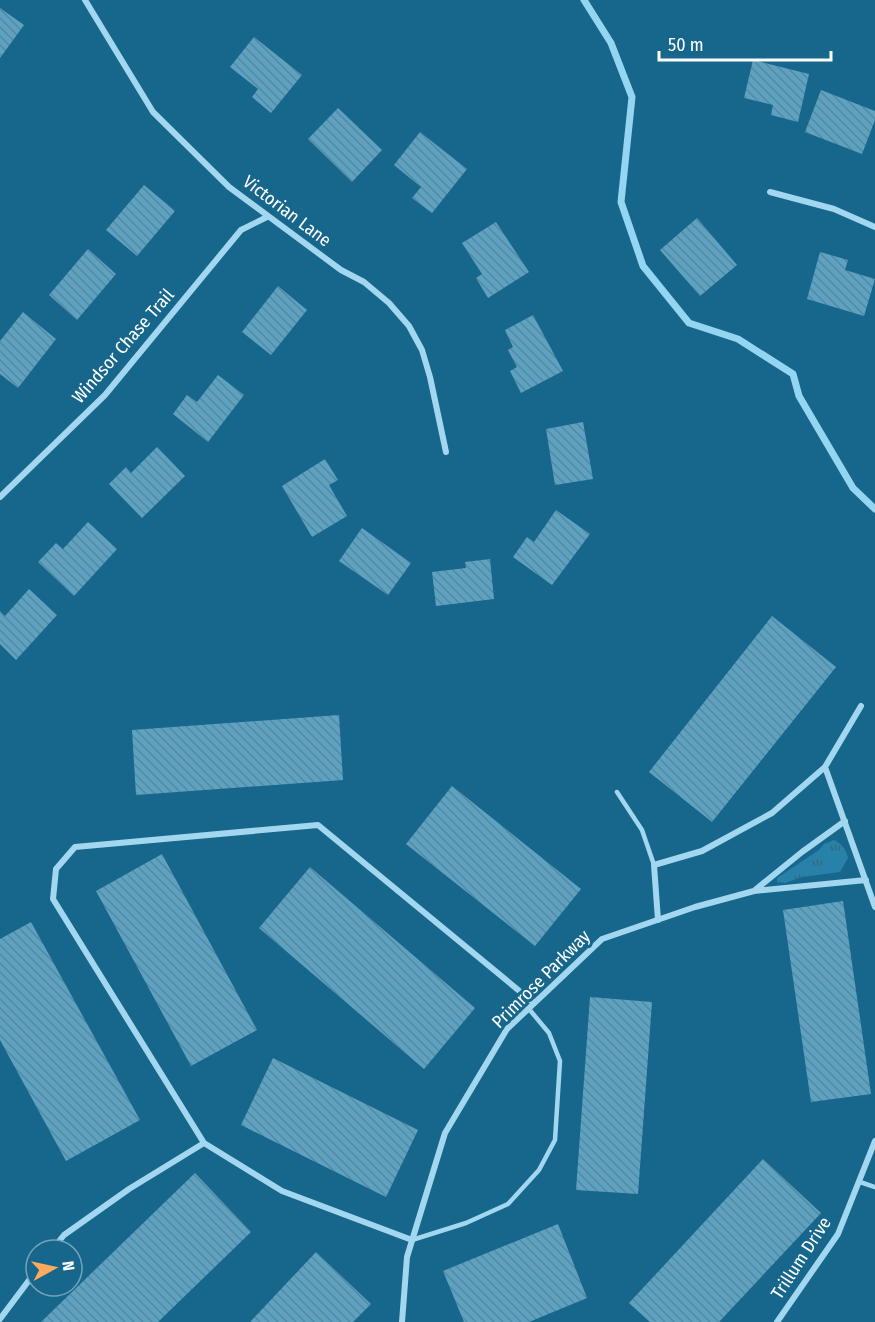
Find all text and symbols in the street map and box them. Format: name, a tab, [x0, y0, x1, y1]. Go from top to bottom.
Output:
scale bar	[659, 24, 832, 62]
text: 50 m	[668, 34, 704, 56]
street label: Victorian Lane	[238, 171, 336, 251]
street label: Windsor Chase Trail	[67, 284, 179, 408]
street label: Primrose Parkway	[487, 925, 595, 1033]
street label: Trillum Drive	[766, 1213, 836, 1303]
north arrow	[24, 1238, 84, 1298]
text: N	[58, 1260, 78, 1272]

